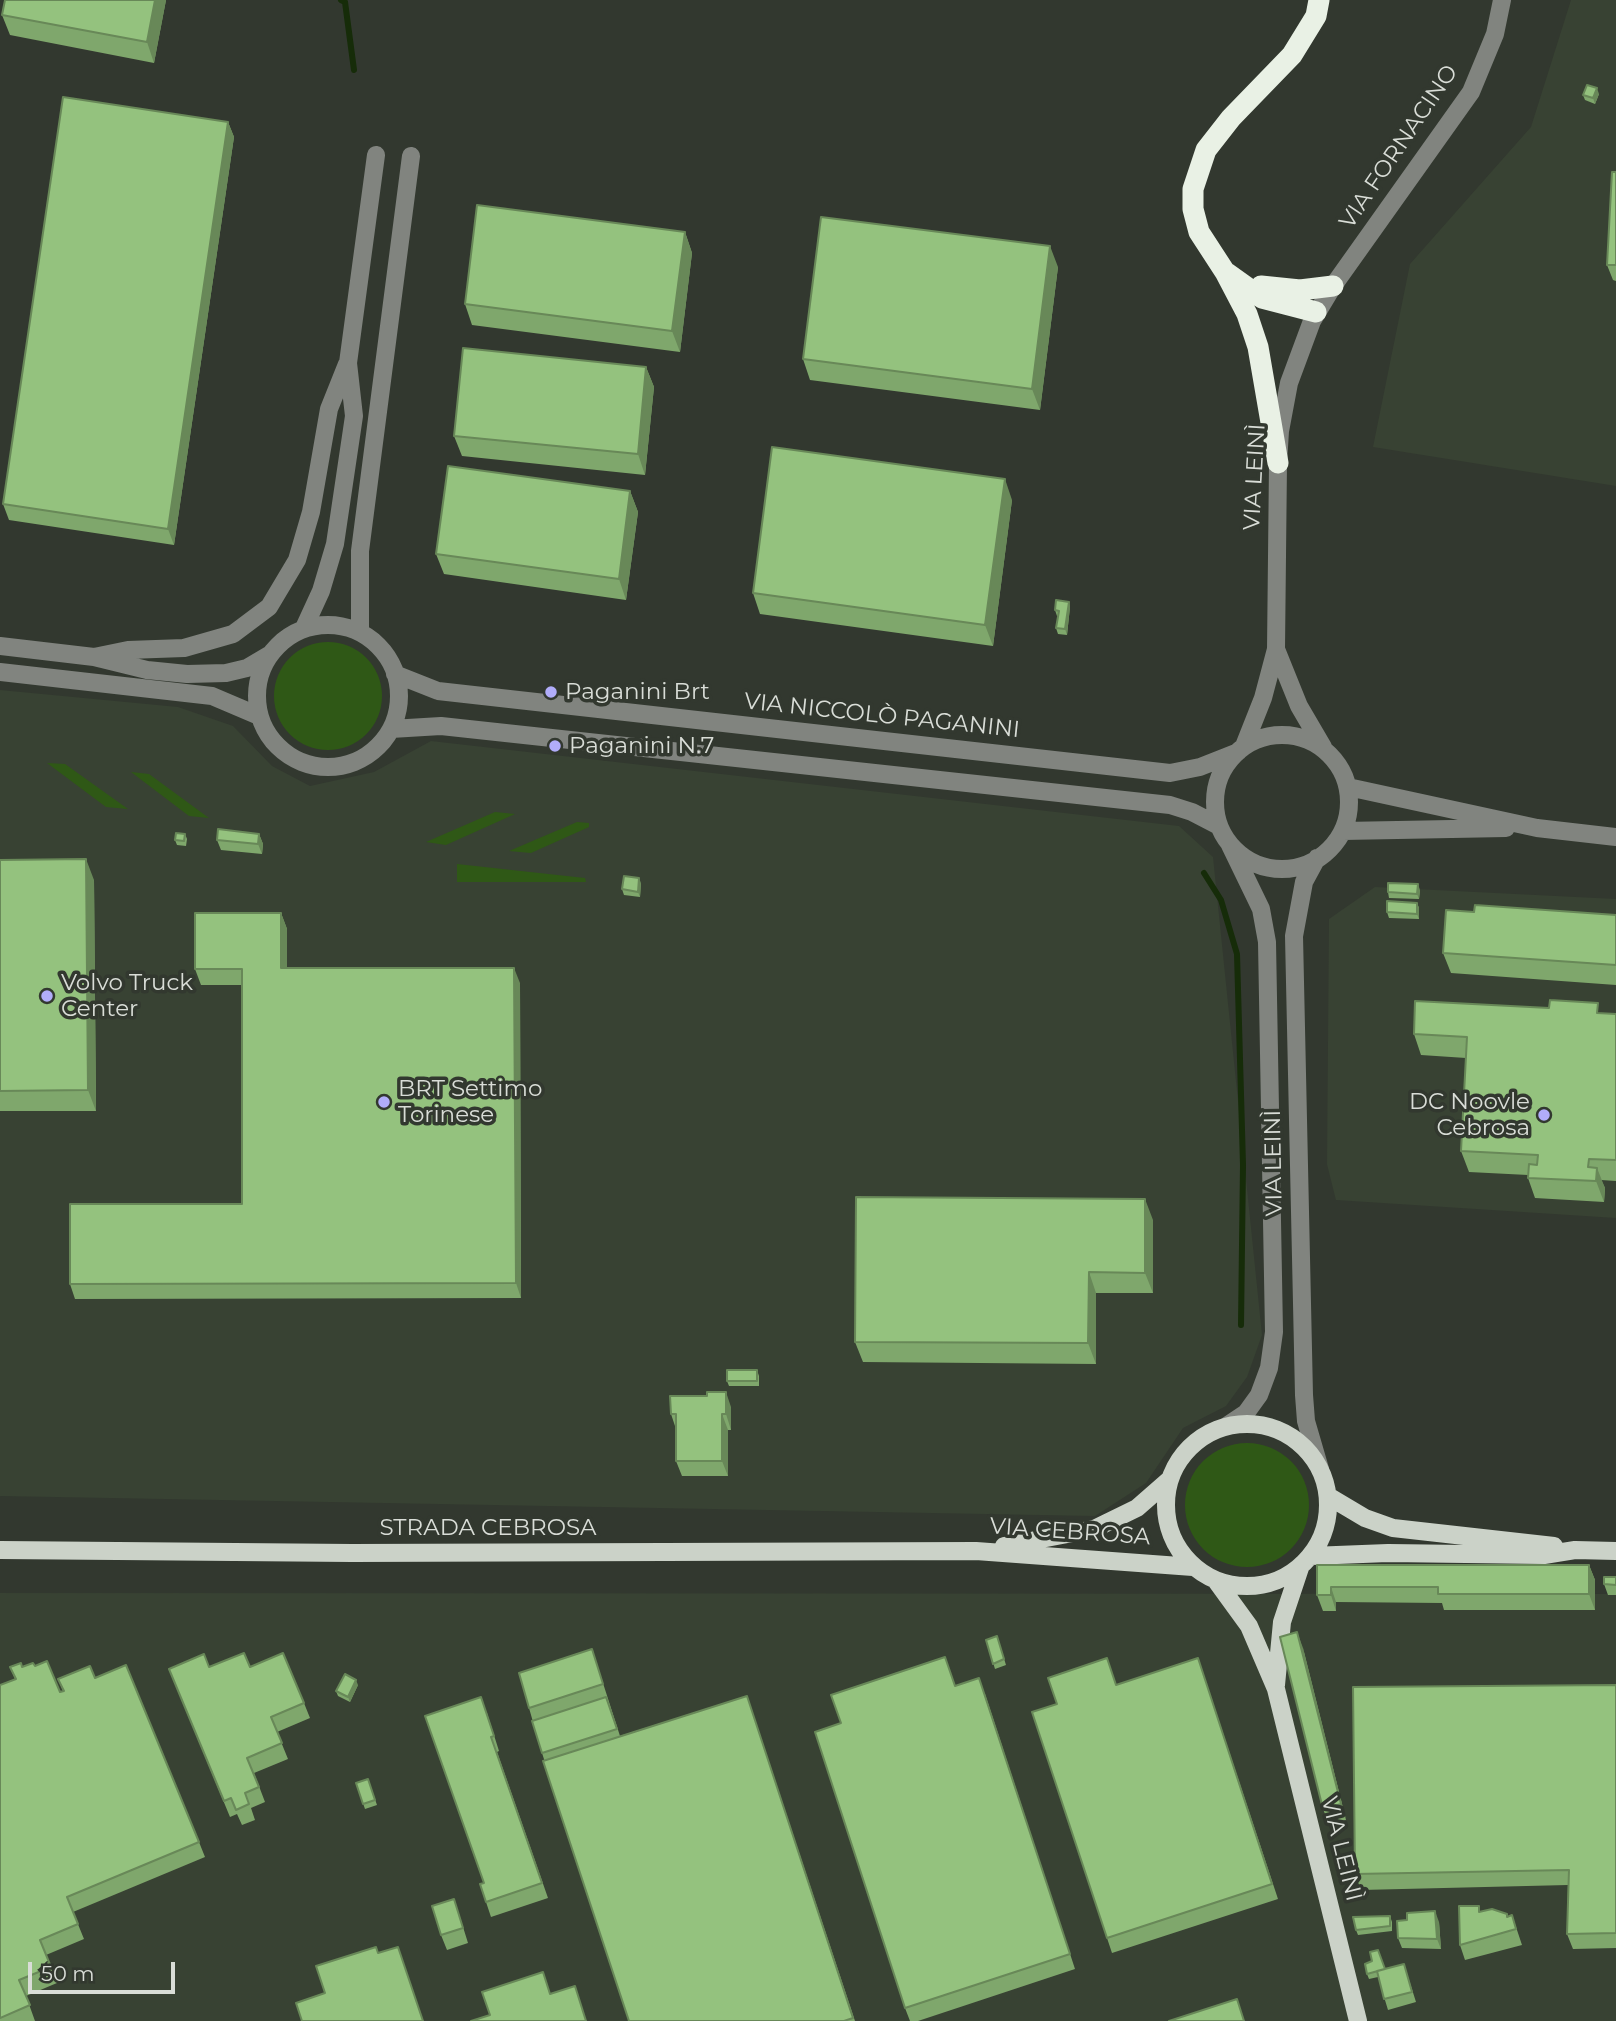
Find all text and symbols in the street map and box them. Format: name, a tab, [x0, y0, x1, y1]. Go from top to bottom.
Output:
street label: VIA FORNACINO	[1334, 60, 1464, 234]
street label: VIA LEINÌ	[1238, 423, 1272, 531]
place label: Paganini Brt	[565, 678, 710, 706]
marker: Paganini Brt	[543, 684, 559, 700]
street label: VIA NICCOLÒ PAGANINI	[743, 688, 1021, 744]
place label: Paganini N.7	[569, 732, 714, 760]
marker: Paganini N.7	[547, 738, 563, 754]
place label: Volvo Truck Center	[61, 969, 193, 1023]
marker: Volvo Truck Center	[39, 988, 55, 1004]
place label: BRT Settimo Torinese	[398, 1075, 542, 1129]
place label: DC Noovle Cebrosa	[1409, 1088, 1530, 1142]
marker: BRT Settimo Torinese	[376, 1094, 392, 1110]
marker: DC Noovle Cebrosa	[1536, 1107, 1552, 1123]
street label: VIA LEINÌ	[1259, 1109, 1289, 1217]
street label: VIA CEBROSA	[989, 1513, 1151, 1551]
street label: STRADA CEBROSA	[379, 1514, 597, 1542]
street label: VIA LEINÌ	[1315, 1794, 1367, 1904]
scale bar	[32, 1948, 178, 1992]
text: 50 m	[41, 1961, 95, 1986]

